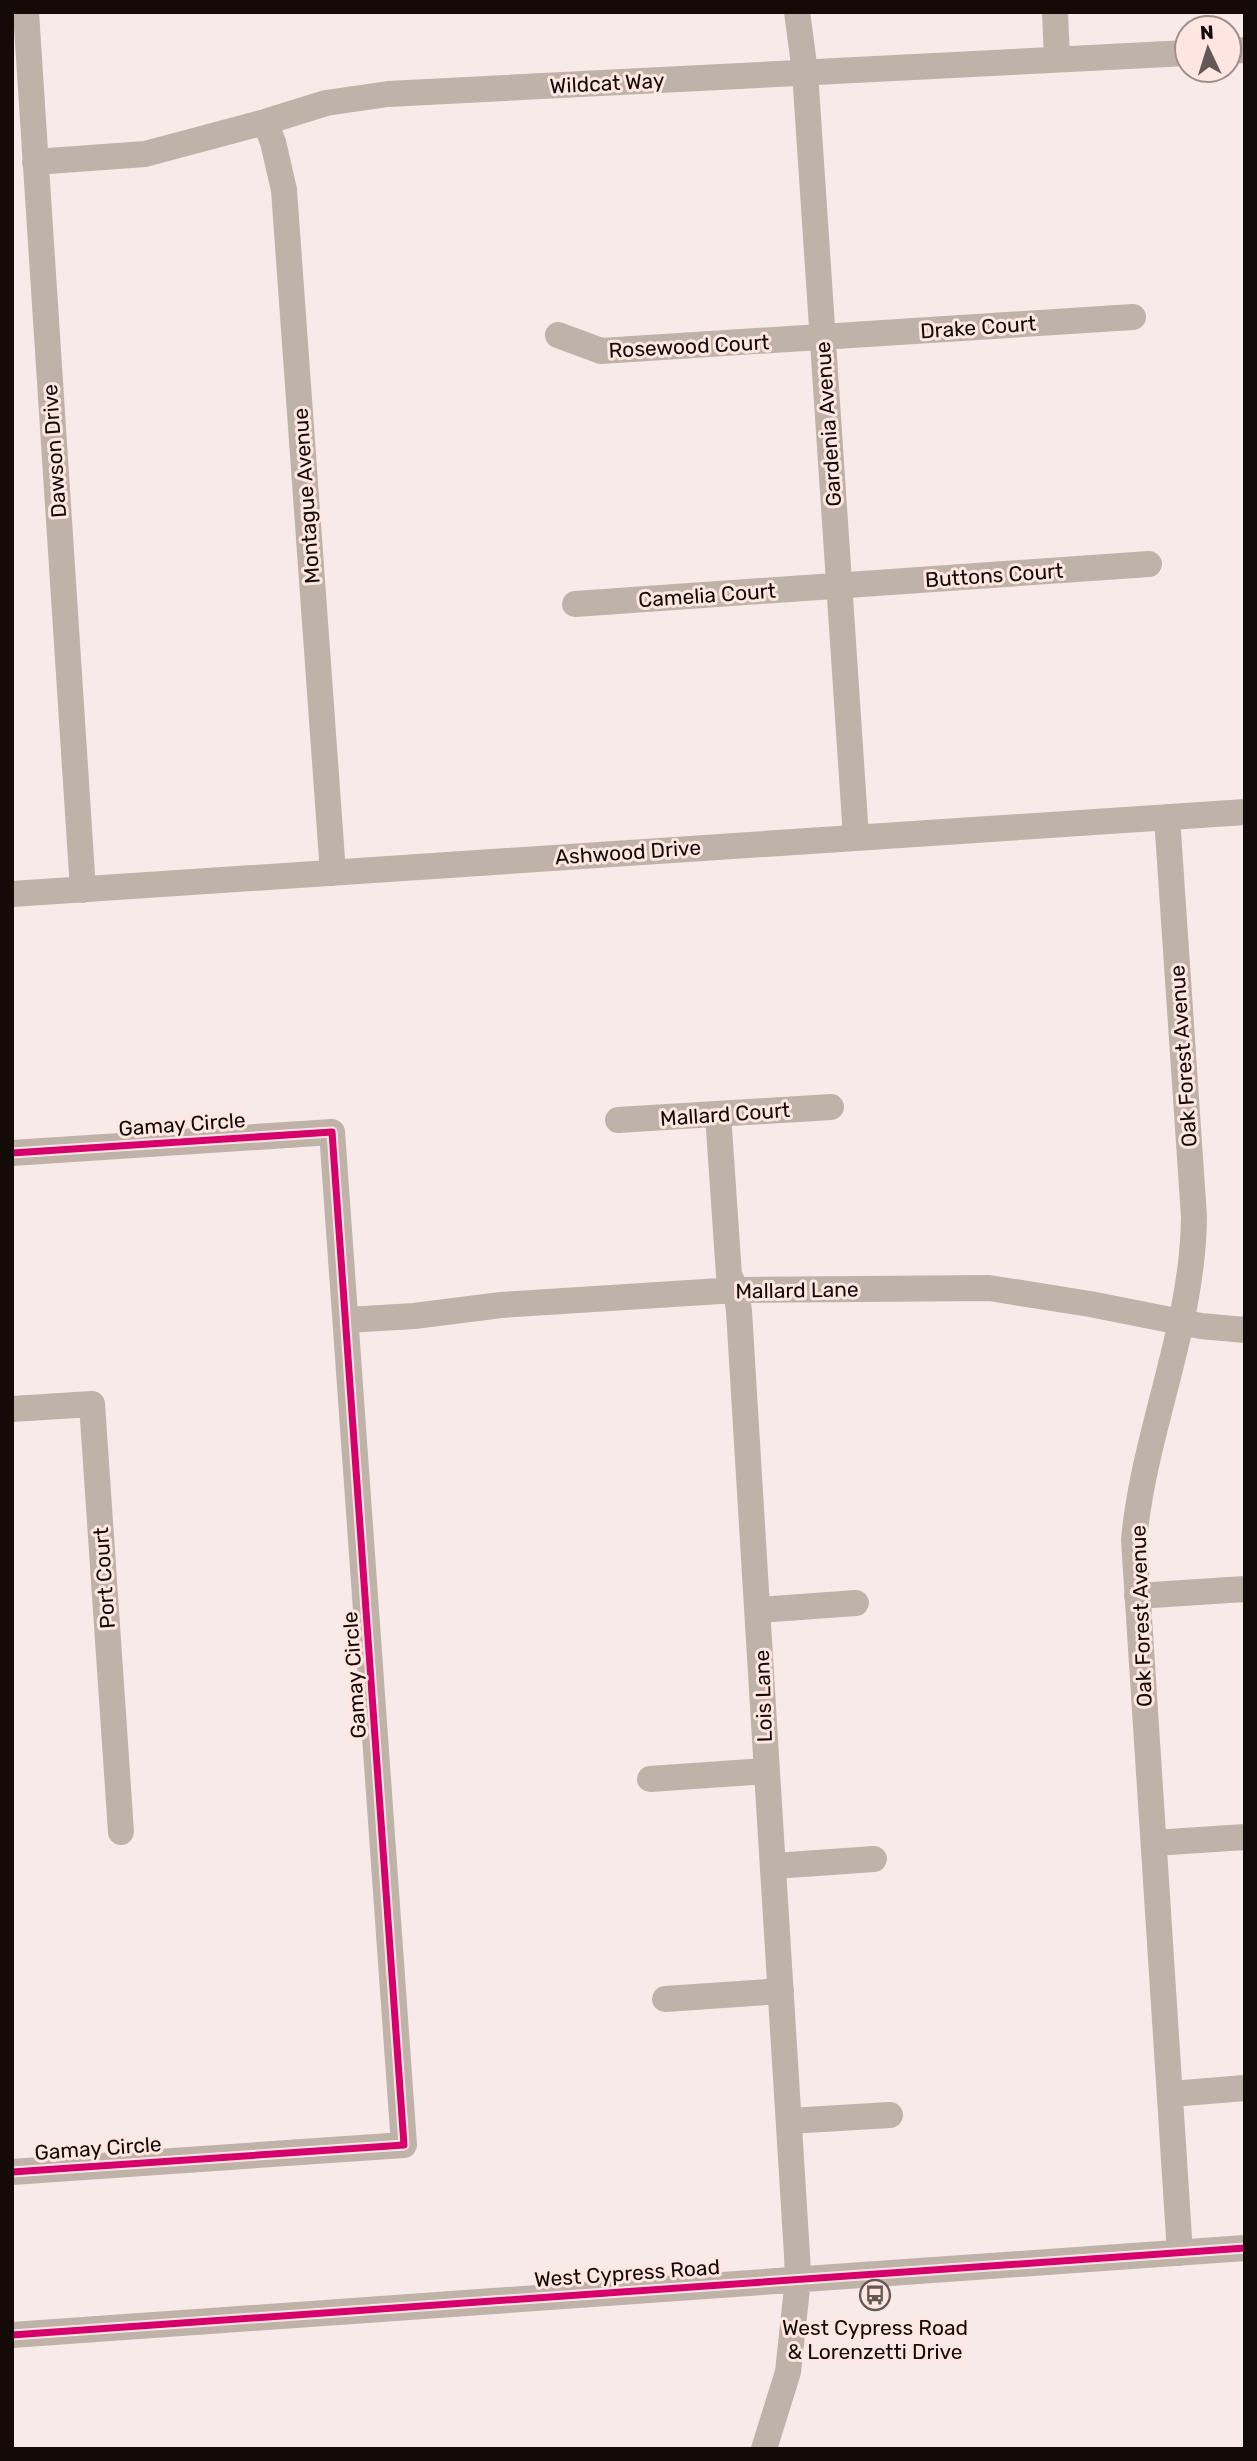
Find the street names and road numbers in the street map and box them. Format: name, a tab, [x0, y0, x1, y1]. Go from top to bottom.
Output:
street label: Wildcat Way	[549, 67, 665, 98]
street label: Drake Court	[919, 310, 1037, 344]
street label: Rosewood Court	[608, 329, 770, 363]
street label: Gardenia Avenue	[810, 341, 846, 507]
street label: Dawson Drive	[37, 383, 71, 519]
street label: Montague Avenue	[287, 407, 325, 585]
street label: Buttons Court	[924, 558, 1064, 592]
street label: Camelia Court	[637, 578, 777, 612]
street label: Ashwood Drive	[554, 834, 702, 870]
street label: Oak Forest Avenue	[1164, 964, 1202, 1148]
street label: Mallard Court	[659, 1097, 791, 1131]
street label: Gamay Circle	[118, 1107, 246, 1141]
street label: Mallard Lane	[735, 1276, 859, 1304]
street label: Oak Forest Avenue	[1125, 1524, 1157, 1708]
street label: Port Court	[88, 1526, 120, 1630]
street label: Gamay Circle	[337, 1611, 371, 1739]
street label: Lois Lane	[749, 1649, 777, 1743]
street label: Gamay Circle	[34, 2131, 162, 2165]
street label: West Cypress Road	[533, 2254, 721, 2292]

